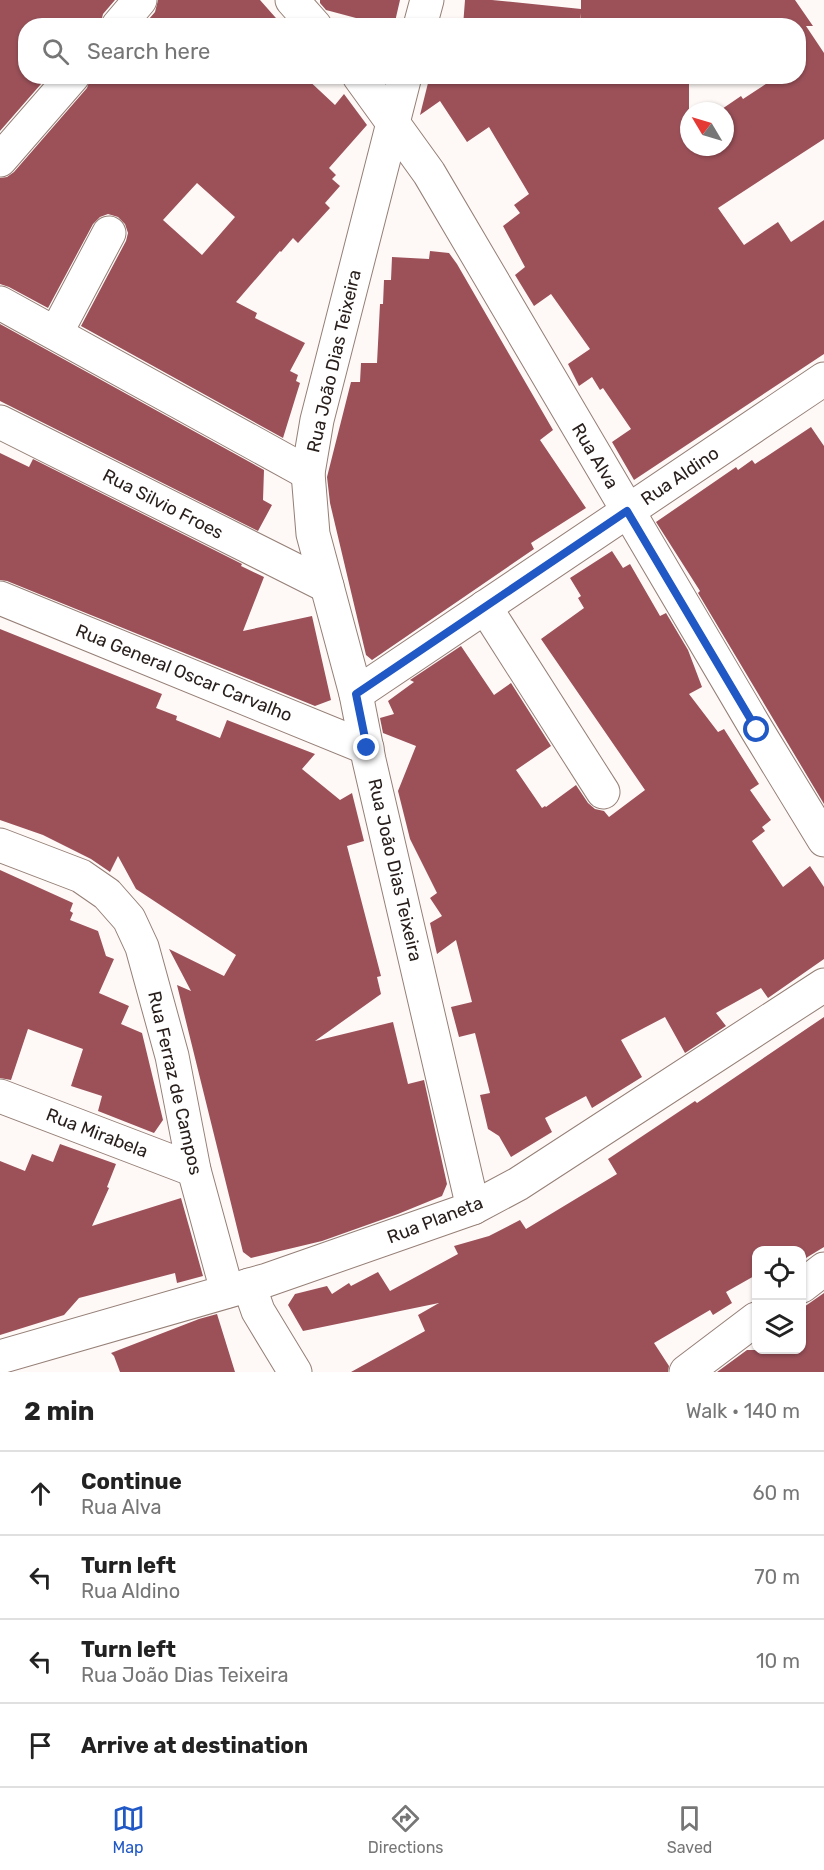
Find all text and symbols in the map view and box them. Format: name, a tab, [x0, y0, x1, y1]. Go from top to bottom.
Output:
search box	[18, 18, 806, 84]
icon: search	[39, 35, 72, 68]
text: Search here	[87, 38, 210, 65]
north arrow	[680, 102, 734, 156]
street label: Rua João Dias Teixeira	[302, 267, 366, 455]
street label: Rua Alva	[567, 419, 623, 493]
street label: Rua Aldino	[637, 442, 723, 510]
street label: Rua Silvio Froes	[99, 464, 227, 544]
street label: Rua General Oscar Carvalho	[72, 619, 296, 727]
route start	[743, 716, 769, 742]
route end	[353, 734, 379, 760]
street label: Rua João Dias Teixeira	[363, 776, 427, 964]
street label: Rua Ferraz de Campos	[143, 989, 207, 1177]
street label: Rua Mirabela	[43, 1103, 151, 1163]
street label: Rua Planeta	[384, 1192, 486, 1248]
map controls	[752, 1246, 806, 1354]
button: locate	[752, 1246, 806, 1300]
button: layers	[752, 1300, 806, 1354]
text: 2 min	[24, 1396, 94, 1427]
text: Walk · 140 m	[686, 1399, 800, 1423]
text: Continue	[81, 1468, 182, 1495]
icon: ahead	[24, 1477, 57, 1510]
text: 60 m	[753, 1481, 800, 1505]
text: Rua Alva	[81, 1495, 162, 1519]
text: Turn left	[81, 1552, 176, 1579]
icon: left	[24, 1561, 57, 1594]
text: 70 m	[754, 1565, 800, 1589]
text: Rua Aldino	[81, 1579, 180, 1603]
text: Turn left	[81, 1636, 176, 1663]
icon: left	[24, 1645, 57, 1678]
text: 10 m	[756, 1649, 800, 1673]
text: Rua João Dias Teixeira	[81, 1663, 289, 1687]
icon: arrive	[24, 1729, 57, 1762]
text: Arrive at destination	[81, 1732, 308, 1759]
tab: Map	[112, 1802, 145, 1857]
tab: Directions	[368, 1802, 444, 1857]
tab: Saved	[667, 1802, 712, 1857]

